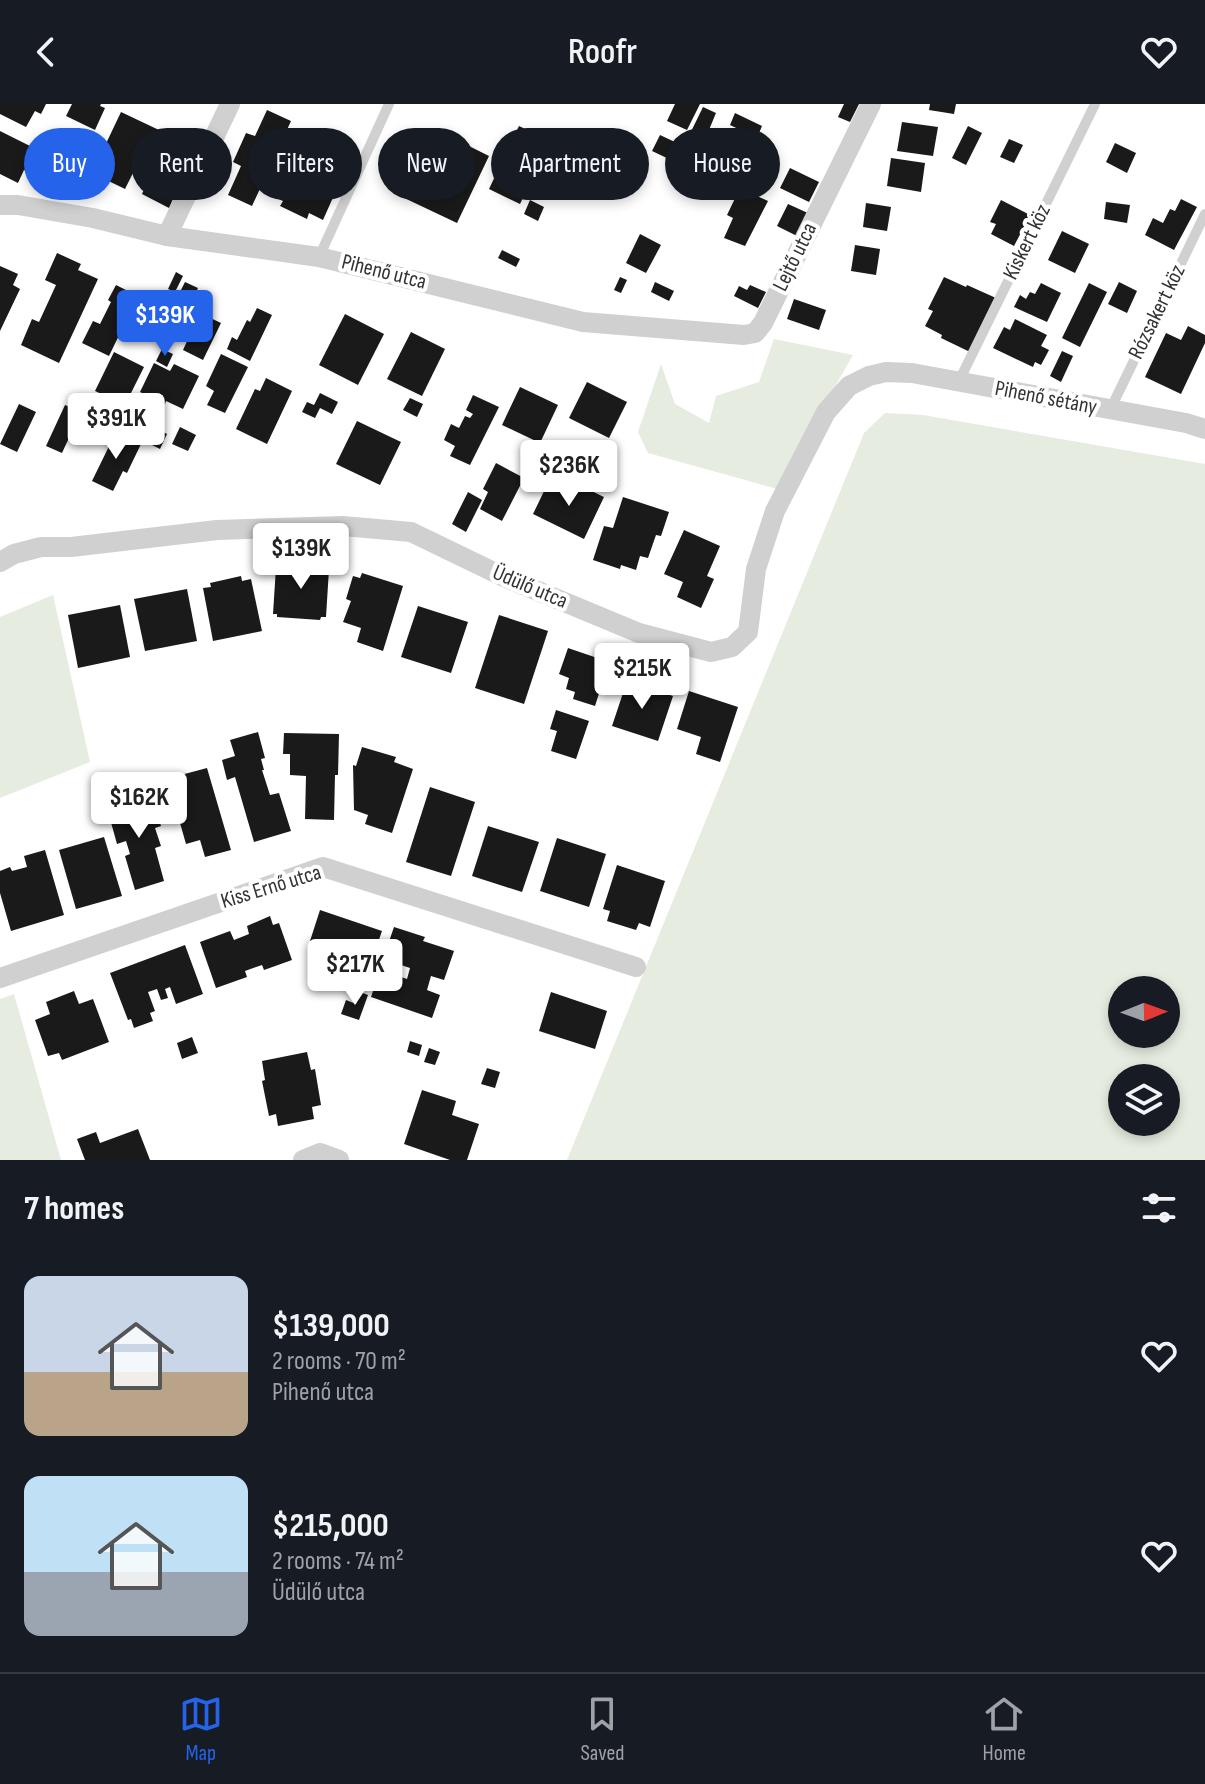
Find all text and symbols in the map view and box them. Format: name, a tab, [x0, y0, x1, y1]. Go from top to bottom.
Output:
icon: back	[24, 30, 68, 74]
icon: heart	[1137, 30, 1181, 74]
text: Roofr	[568, 31, 637, 74]
chip: Buy	[24, 128, 115, 200]
chip: Rent	[131, 128, 232, 200]
chip: Filters	[248, 128, 362, 200]
chip: New	[378, 128, 475, 200]
chip: Apartment	[491, 128, 649, 200]
chip: House	[665, 128, 780, 200]
street label: Kiskert köz	[997, 200, 1057, 284]
street label: Lejtő utca	[767, 218, 823, 296]
street label: Pihenő utca	[339, 248, 429, 296]
street label: Rózsakert köz	[1123, 260, 1191, 364]
pin: $139K	[109, 290, 221, 358]
text: $139K	[135, 300, 195, 331]
street label: Pihenő sétány	[993, 375, 1100, 421]
pin: $391K	[60, 393, 172, 461]
text: $391K	[86, 403, 146, 434]
pin: $236K	[513, 440, 625, 508]
text: $236K	[538, 450, 600, 481]
pin: $139K	[245, 523, 357, 591]
text: $139K	[271, 533, 331, 564]
street label: Üdülő utca	[489, 559, 571, 615]
pin: $215K	[586, 643, 698, 711]
text: $215K	[612, 653, 672, 684]
pin: $162K	[83, 772, 195, 840]
text: $162K	[109, 782, 169, 813]
street label: Kiss Ernő utca	[218, 859, 324, 915]
pin: $217K	[299, 939, 411, 1007]
text: $217K	[325, 949, 385, 980]
north arrow	[1108, 976, 1180, 1048]
map controls	[1108, 976, 1180, 1136]
button: layers	[1108, 1064, 1180, 1136]
icon: filters	[1137, 1186, 1181, 1230]
text: 7 homes	[24, 1188, 124, 1229]
text: $139,000	[272, 1305, 390, 1346]
icon: home	[88, 1308, 184, 1404]
icon: heart	[1137, 1334, 1181, 1378]
text: 2 rooms · 70 m²	[272, 1346, 406, 1377]
text: Pihenő utca	[272, 1377, 374, 1408]
text: $215,000	[272, 1505, 389, 1546]
icon: home	[88, 1508, 184, 1604]
icon: heart	[1137, 1534, 1181, 1578]
text: 2 rooms · 74 m²	[272, 1546, 404, 1577]
text: Üdülő utca	[272, 1577, 365, 1608]
tab: Map	[179, 1692, 223, 1767]
tab: Saved	[580, 1692, 625, 1767]
tab: Home	[982, 1692, 1026, 1767]

